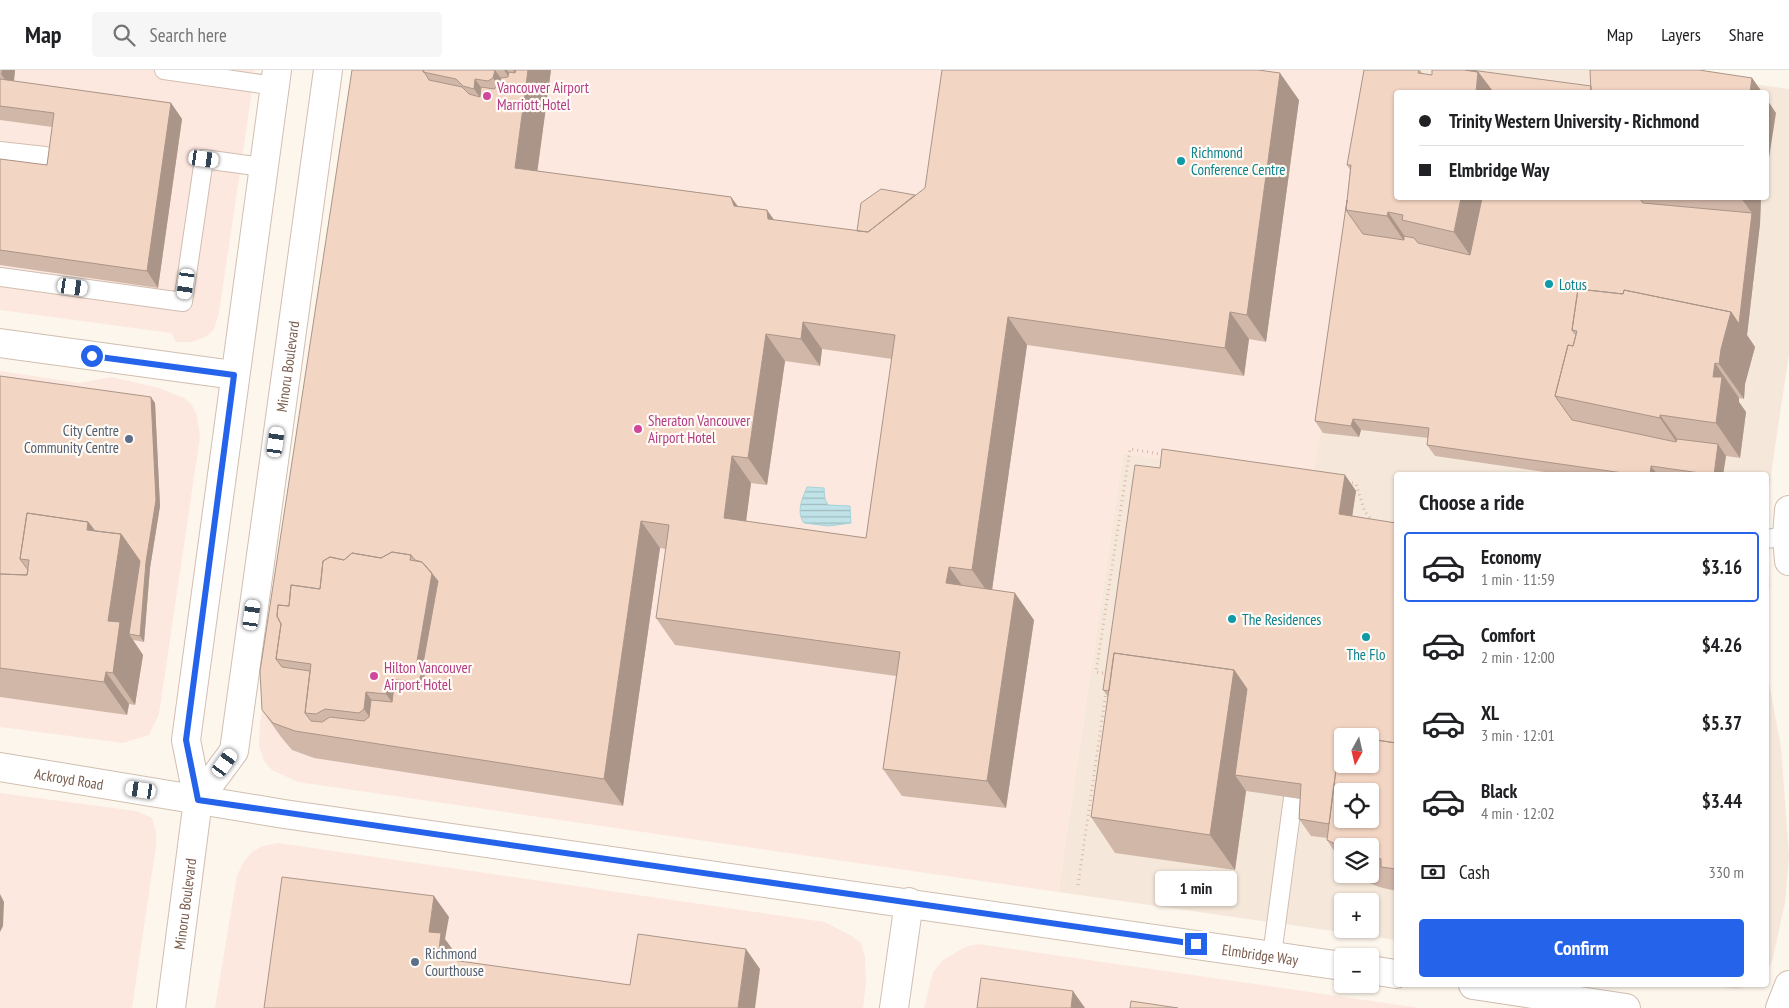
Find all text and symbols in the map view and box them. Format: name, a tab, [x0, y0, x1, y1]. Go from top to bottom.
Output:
search box	[92, 12, 442, 57]
text: Map	[25, 19, 62, 50]
icon: search	[110, 21, 138, 49]
text: Search here	[150, 23, 227, 47]
text: Map	[1607, 23, 1633, 46]
text: Layers	[1661, 23, 1701, 46]
text: Share	[1729, 23, 1764, 46]
place label: Vancouver Airport Marriott Hotel	[496, 78, 589, 114]
marker: Vancouver Airport Marriott Hotel	[481, 90, 493, 102]
text: Trinity Western University - Richmond	[1449, 109, 1699, 133]
place label: Richmond Conference Centre	[1191, 143, 1285, 179]
car	[188, 149, 219, 169]
marker: Richmond Conference Centre	[1175, 155, 1187, 167]
text: Elmbridge Way	[1449, 158, 1549, 182]
car	[176, 268, 195, 300]
place label: Lotus	[1559, 275, 1587, 294]
car	[57, 277, 88, 297]
marker: Lotus	[1543, 278, 1555, 290]
street label: Minoru Boulevard	[271, 320, 303, 413]
route start	[81, 345, 103, 367]
place label: Sheraton Vancouver Airport Hotel	[648, 411, 751, 447]
place label: City Centre Community Centre	[24, 421, 119, 457]
marker: Sheraton Vancouver Airport Hotel	[632, 423, 644, 435]
car	[266, 426, 285, 458]
marker: City Centre Community Centre	[123, 433, 135, 445]
text: Choose a ride	[1419, 488, 1524, 516]
icon: car	[1421, 545, 1466, 590]
text: Economy	[1481, 545, 1541, 569]
text: $3.16	[1702, 555, 1742, 579]
text: 1 min · 11:59	[1481, 569, 1555, 589]
car	[242, 599, 261, 631]
place label: The Residences	[1242, 610, 1321, 629]
marker: The Residences	[1226, 613, 1238, 625]
icon: car	[1421, 623, 1466, 668]
text: Comfort	[1481, 623, 1535, 647]
marker: The Flo	[1360, 631, 1372, 643]
text: $4.26	[1702, 633, 1742, 657]
place label: The Flo	[1347, 645, 1385, 664]
text: 2 min · 12:00	[1481, 647, 1555, 667]
place label: Hilton Vancouver Airport Hotel	[384, 658, 473, 694]
marker: Hilton Vancouver Airport Hotel	[368, 670, 380, 682]
icon: car	[1421, 701, 1466, 746]
text: XL	[1481, 701, 1499, 725]
text: $5.37	[1702, 711, 1742, 735]
text: 3 min · 12:01	[1481, 725, 1555, 745]
north arrow	[1334, 728, 1379, 772]
map controls	[1334, 728, 1379, 993]
car	[210, 746, 239, 780]
street label: Ackroyd Road	[33, 763, 105, 793]
icon: car	[1421, 779, 1466, 824]
text: Black	[1481, 779, 1517, 803]
car	[125, 780, 156, 800]
button: locate	[1334, 783, 1379, 828]
text: $3.44	[1702, 789, 1742, 813]
text: 4 min · 12:02	[1481, 803, 1555, 823]
button: layers	[1334, 838, 1379, 883]
street label: Minoru Boulevard	[169, 857, 200, 951]
icon: cash	[1419, 858, 1447, 886]
text: Cash	[1459, 860, 1490, 884]
text: 330 m	[1709, 862, 1744, 882]
callout: 1 min	[1155, 872, 1237, 906]
text: 1 min	[1180, 878, 1212, 898]
button: +	[1334, 893, 1379, 938]
button: Confirm	[1419, 919, 1744, 977]
route end	[1185, 933, 1207, 955]
street label: Elmbridge Way	[1221, 939, 1300, 969]
place label: Richmond Courthouse	[425, 944, 484, 980]
button: −	[1334, 948, 1379, 993]
marker: Richmond Courthouse	[409, 956, 421, 968]

